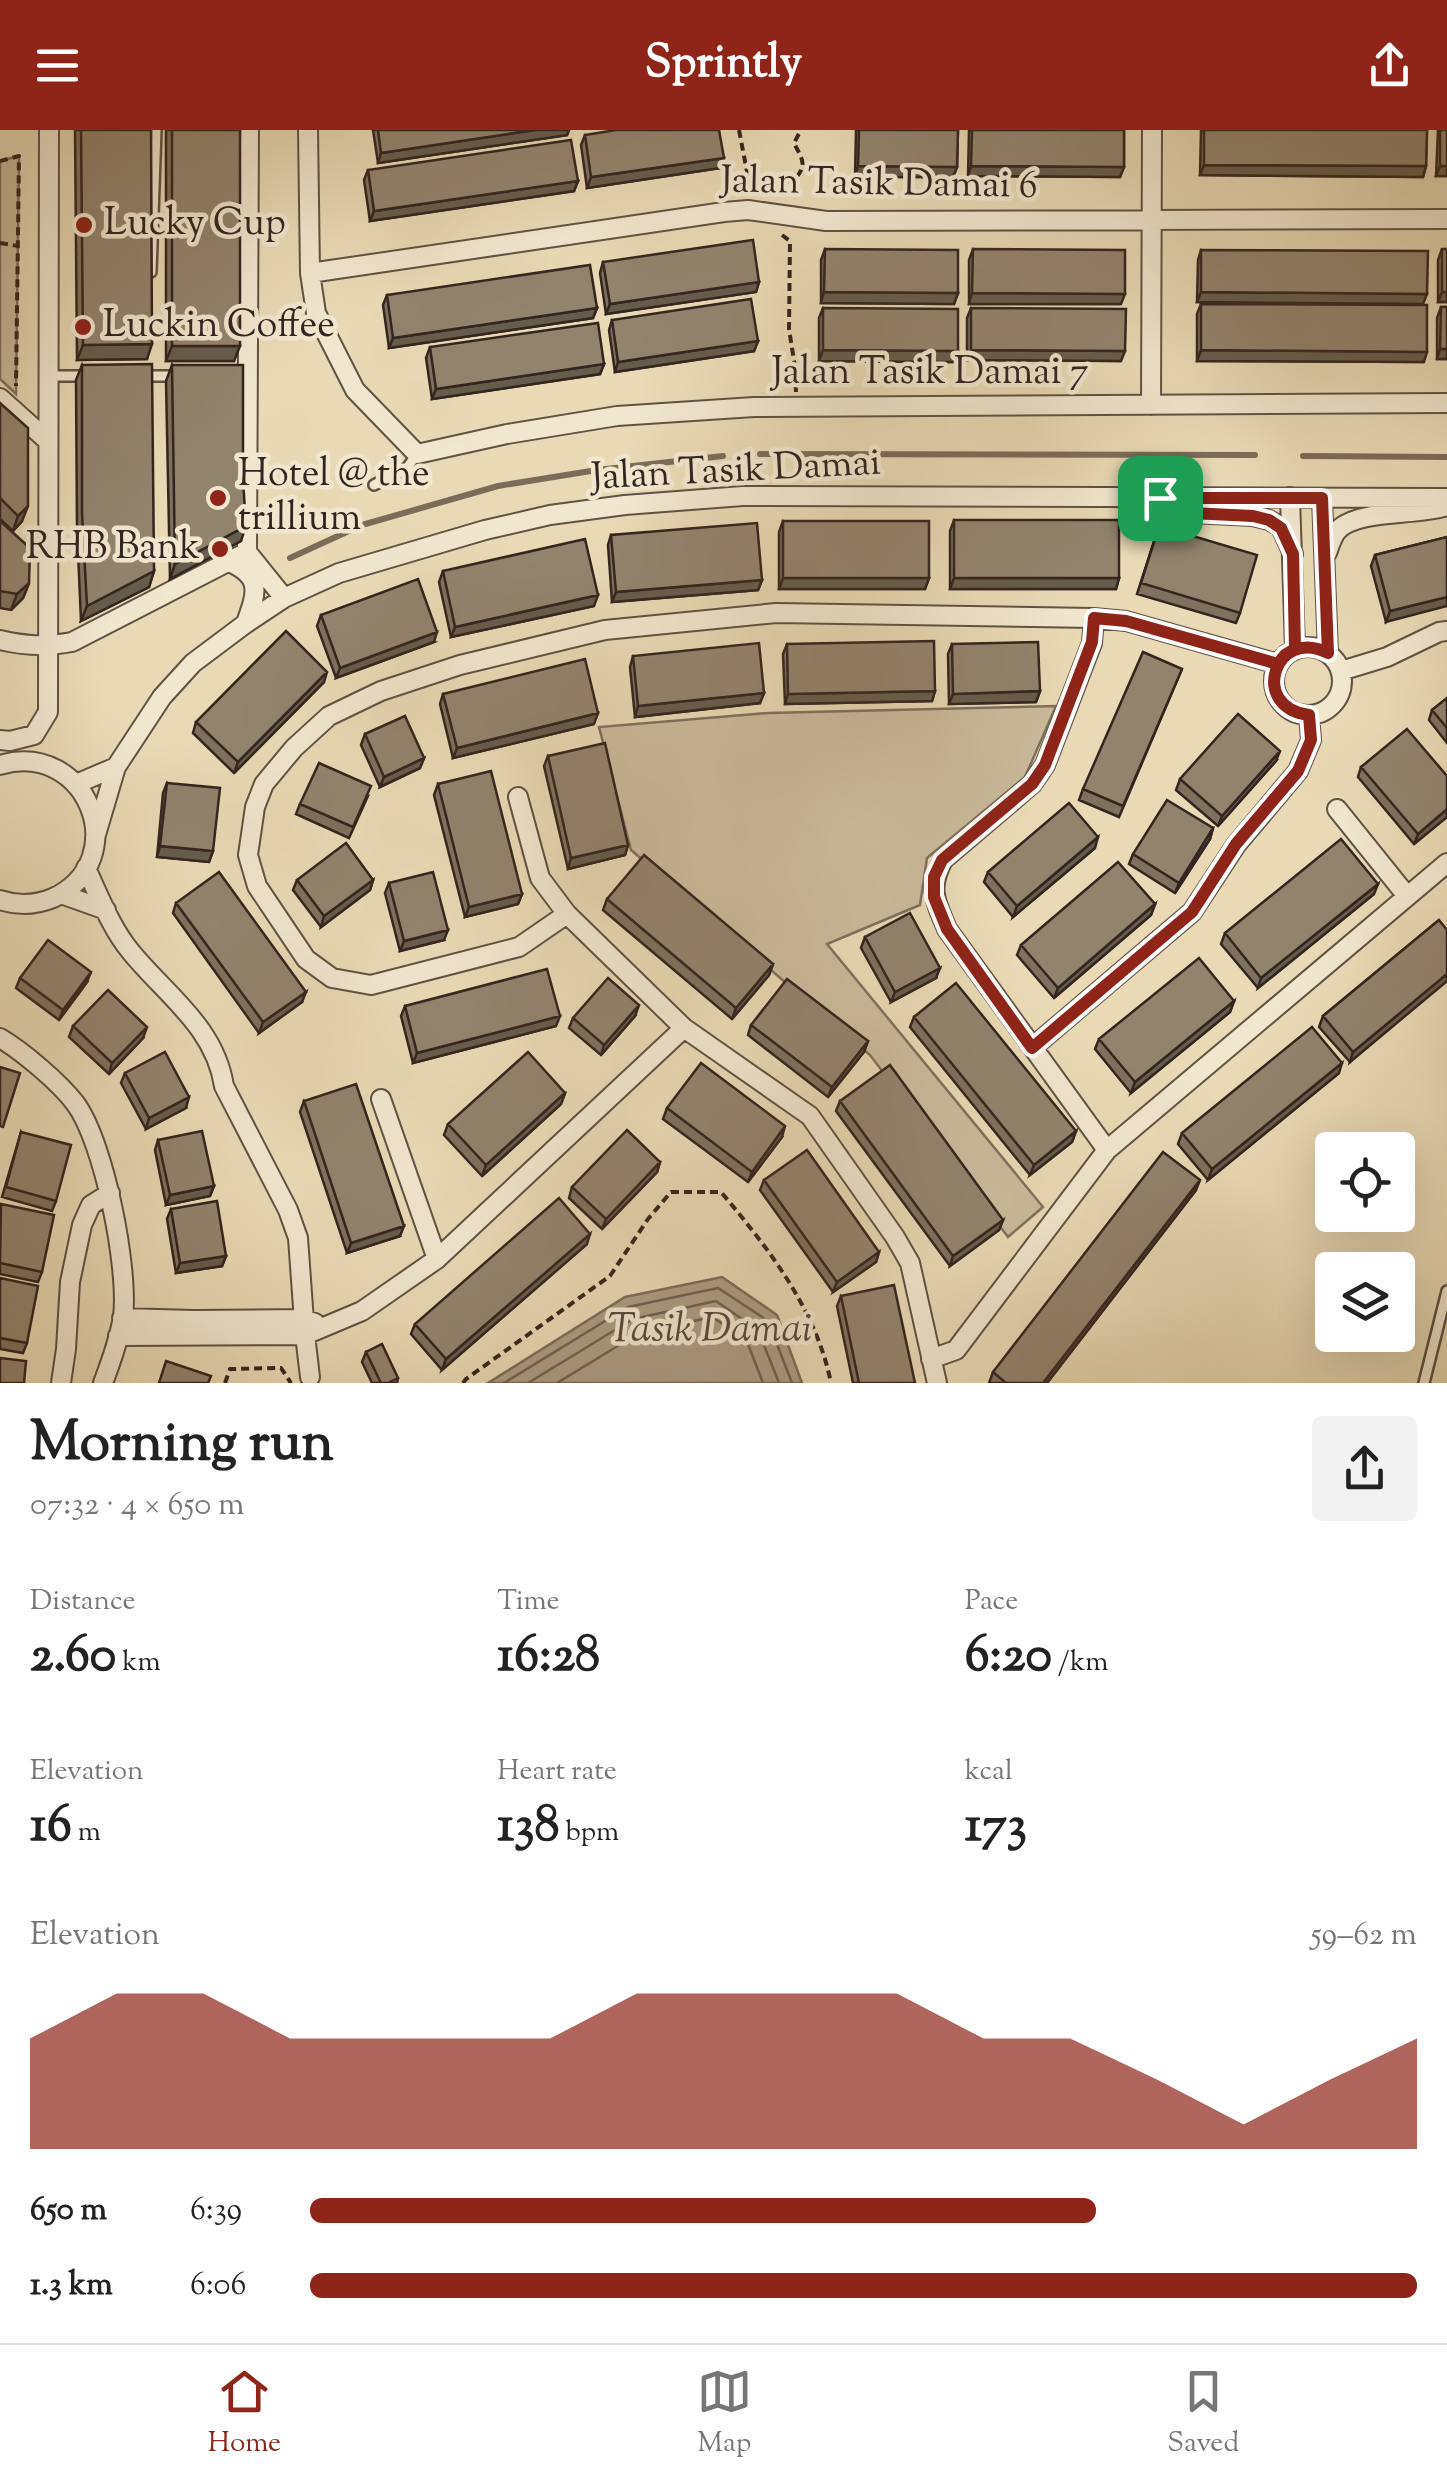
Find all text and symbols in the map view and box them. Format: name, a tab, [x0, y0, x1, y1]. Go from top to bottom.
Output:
text: Sprintly	[645, 33, 802, 98]
icon: menu	[30, 38, 85, 93]
icon: share	[1362, 38, 1417, 93]
street label: Jalan Tasik Damai 6	[718, 155, 1038, 215]
place label: Lucky Cup	[104, 198, 286, 252]
marker: Lucky Cup	[73, 214, 95, 236]
place label: Luckin Coffee	[103, 300, 335, 354]
marker: Luckin Coffee	[72, 316, 94, 338]
street label: Jalan Tasik Damai 7	[769, 347, 1089, 401]
street label: Jalan Tasik Damai	[588, 437, 882, 507]
place label: Hotel @ the trillium	[238, 449, 430, 547]
pin	[1118, 456, 1203, 541]
icon: arrive	[1133, 471, 1188, 526]
marker: Hotel @ the trillium	[207, 487, 229, 509]
place label: RHB Bank	[26, 522, 200, 576]
marker: RHB Bank	[209, 538, 231, 560]
map controls	[1315, 1132, 1415, 1352]
button: locate	[1315, 1132, 1415, 1232]
button: layers	[1315, 1252, 1415, 1352]
water label: Tasik Damai	[608, 1303, 812, 1360]
text: Morning run	[30, 1406, 334, 1485]
button: share	[1312, 1416, 1417, 1521]
text: 07:32 · 4 × 650 m	[30, 1483, 245, 1529]
text: Distance	[30, 1582, 136, 1622]
text: Time	[497, 1582, 560, 1622]
text: Pace	[965, 1582, 1018, 1622]
text: 2.60	[30, 1622, 116, 1694]
text: 16:28	[497, 1622, 600, 1694]
text: 6:20	[965, 1622, 1052, 1694]
text: km	[116, 1643, 161, 1683]
text: /km	[1052, 1643, 1108, 1683]
text: Elevation	[30, 1752, 144, 1792]
text: Heart rate	[497, 1752, 617, 1792]
text: kcal	[965, 1752, 1013, 1792]
text: 16	[30, 1792, 72, 1864]
text: 138	[497, 1792, 560, 1864]
text: 173	[965, 1792, 1027, 1864]
text: m	[72, 1813, 101, 1853]
text: bpm	[560, 1813, 619, 1853]
text: Elevation	[30, 1913, 160, 1959]
text: 59–62 m	[1311, 1913, 1417, 1959]
text: 650 m	[30, 2188, 107, 2234]
text: 6:39	[190, 2188, 242, 2234]
text: 1.3 km	[30, 2263, 113, 2309]
text: 6:06	[190, 2263, 246, 2309]
tab: Home	[208, 2364, 281, 2464]
tab: Map	[697, 2364, 752, 2464]
tab: Saved	[1167, 2364, 1239, 2464]

